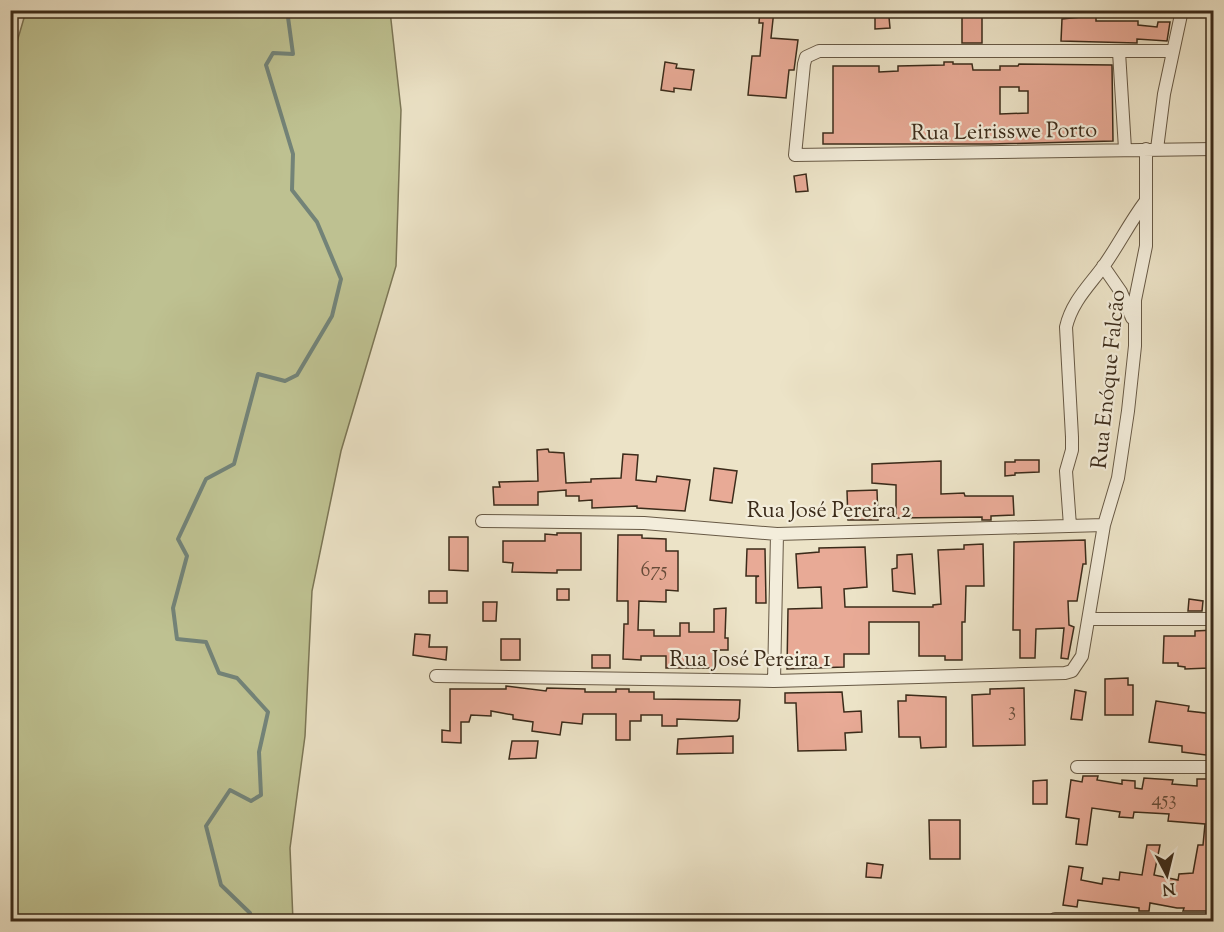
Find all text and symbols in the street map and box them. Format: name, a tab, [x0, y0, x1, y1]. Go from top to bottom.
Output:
street label: Rua Leirisswe Porto	[911, 115, 1097, 151]
street label: Rua Enóque Falcão	[1085, 288, 1135, 471]
street label: Rua José Pereira 2	[747, 496, 911, 528]
house number: 675	[641, 557, 668, 586]
street label: Rua José Pereira 1	[669, 645, 831, 677]
house number: 3	[1008, 697, 1016, 726]
house number: 453	[1152, 786, 1177, 815]
north arrow	[1137, 845, 1197, 905]
text: N	[1161, 875, 1176, 900]

